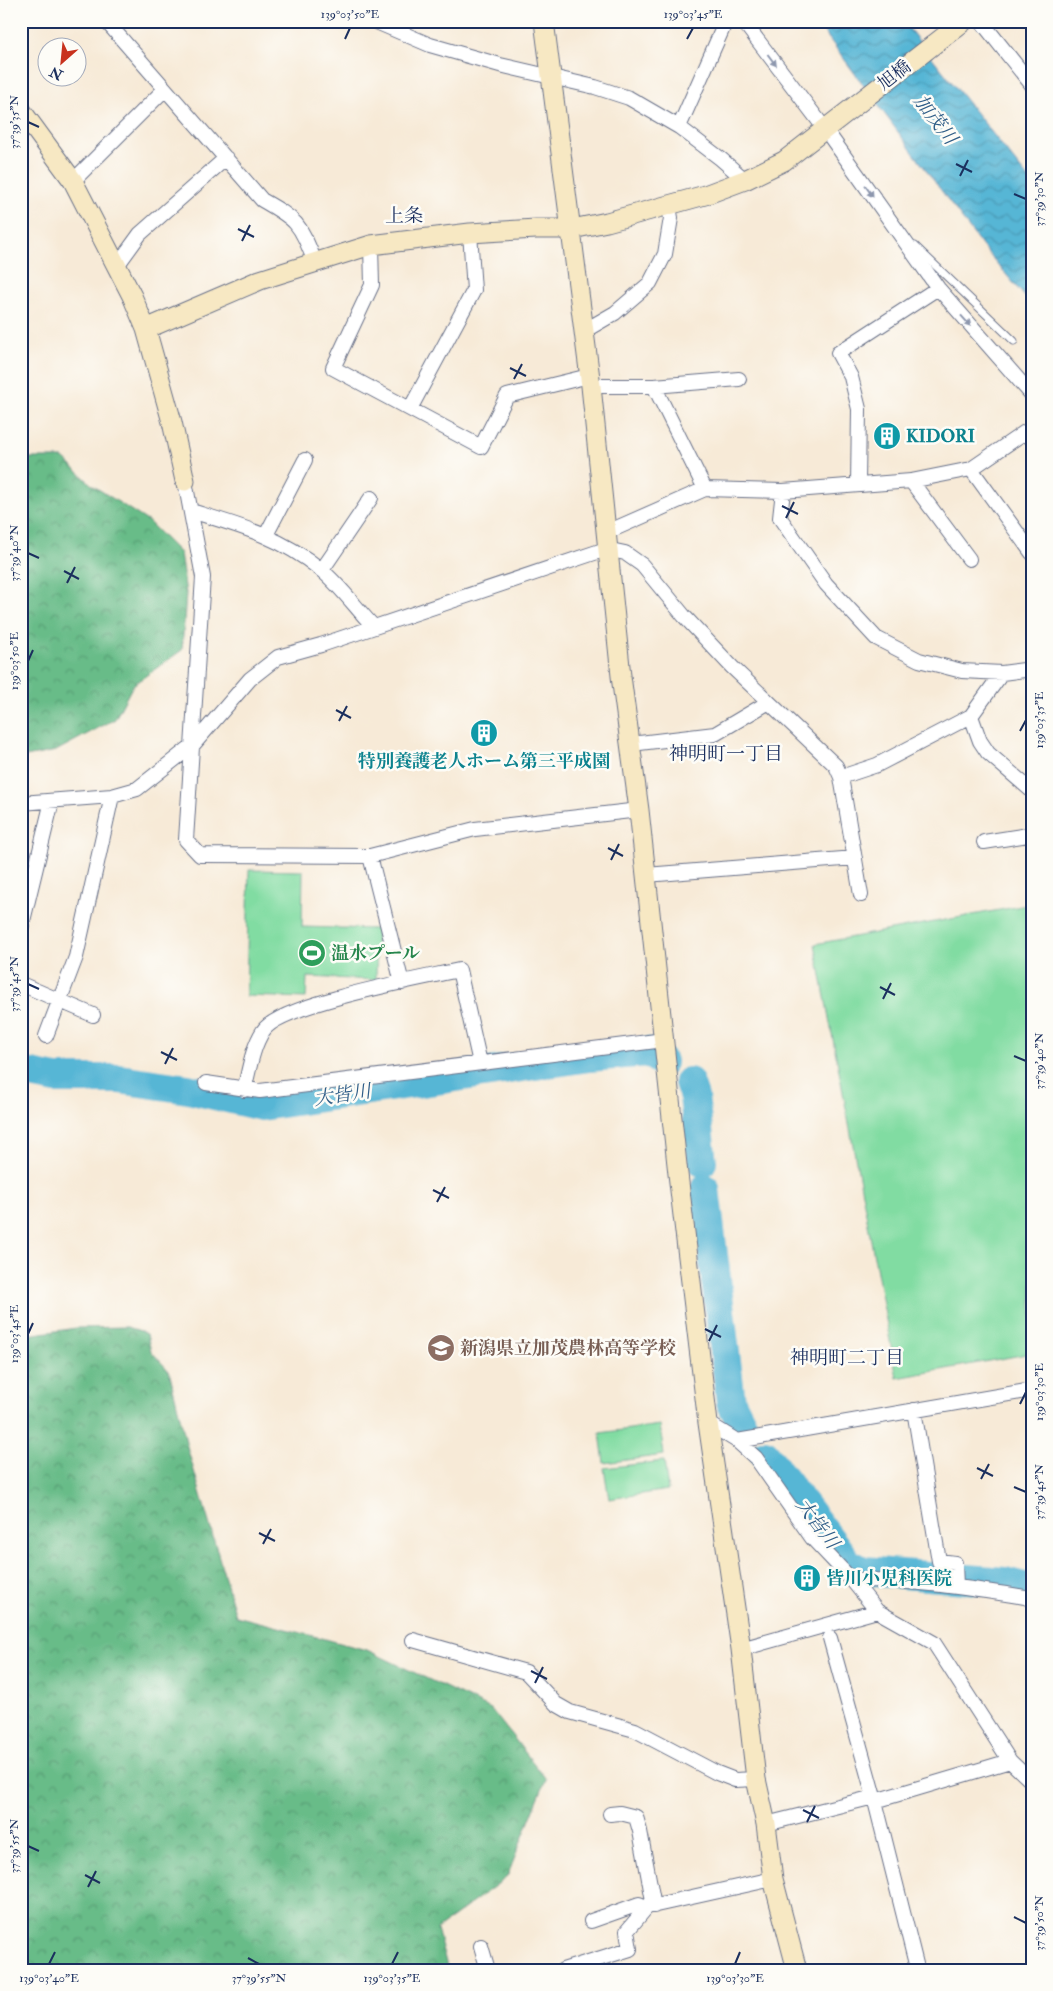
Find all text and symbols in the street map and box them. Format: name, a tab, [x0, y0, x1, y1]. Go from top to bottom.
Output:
text: 139°03'50"E	[321, 7, 380, 22]
text: 139°03'45"E	[664, 7, 723, 22]
north arrow	[38, 38, 88, 88]
one-way arrow	[767, 53, 778, 66]
street label: 旭橋	[873, 55, 916, 96]
text: N	[46, 63, 67, 84]
water label: 加茂川	[908, 90, 963, 151]
text: 37°39'35"N	[7, 95, 22, 149]
text: 37°39'30"N	[1032, 171, 1047, 226]
one-way arrow	[864, 184, 874, 198]
district label: 上条	[385, 204, 423, 228]
one-way arrow	[960, 314, 972, 326]
building icon: KIDORI	[872, 421, 902, 451]
place label: KIDORI	[906, 425, 975, 448]
text: 37°39'40"N	[7, 524, 22, 581]
text: 139°03'50"E	[7, 631, 22, 690]
text: 139°03'35"E	[1032, 691, 1047, 748]
building icon: 特別養護老人ホーム第三平成園	[469, 718, 499, 748]
district label: 神明町一丁目	[669, 742, 783, 766]
place label: 特別養護老人ホーム第三平成園	[358, 750, 610, 773]
sports icon: 温水プール	[297, 938, 327, 968]
place label: 温水プール	[331, 942, 420, 965]
text: 37°39'45"N	[7, 956, 22, 1012]
text: 37°39'40"N	[1032, 1032, 1047, 1089]
water label: 大皆川	[312, 1079, 374, 1111]
text: 139°03'45"E	[7, 1304, 22, 1363]
school or university icon: 新潟県立加茂農林高等学校	[426, 1333, 456, 1363]
place label: 新潟県立加茂農林高等学校	[460, 1337, 676, 1360]
district label: 神明町二丁目	[790, 1346, 904, 1370]
text: 139°03'30"E	[1032, 1363, 1047, 1421]
text: 37°39'45"N	[1032, 1464, 1047, 1520]
water label: 大皆川	[790, 1494, 845, 1555]
building icon: 皆川小児科医院	[792, 1563, 822, 1593]
place label: 皆川小児科医院	[826, 1567, 952, 1590]
text: 37°39'55"N	[7, 1818, 22, 1873]
text: 37°39'50"N	[1032, 1895, 1047, 1951]
text: 139°03'40"E	[19, 1971, 79, 1986]
text: 37°39'55"N	[232, 1971, 287, 1986]
text: 139°03'35"E	[364, 1971, 421, 1986]
text: 139°03'30"E	[706, 1971, 764, 1986]

